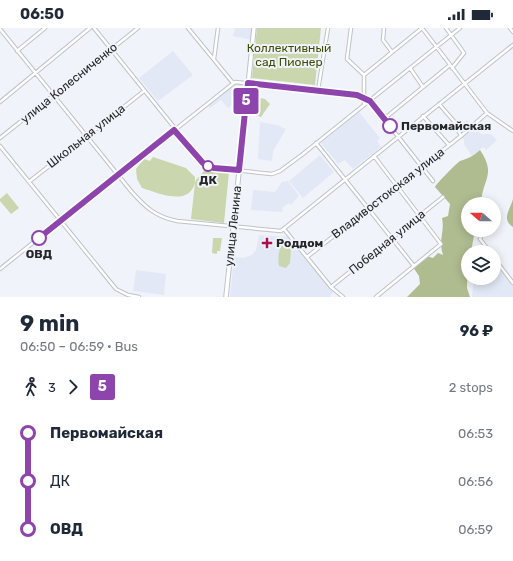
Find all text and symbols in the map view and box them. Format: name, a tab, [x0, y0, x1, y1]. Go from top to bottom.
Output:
text: 06:50	[20, 5, 64, 23]
street label: улица Колесниченко	[18, 40, 120, 126]
park label: Коллективный сад Пионер	[247, 41, 331, 69]
line badge: 5	[233, 88, 259, 114]
text: 5	[241, 92, 251, 109]
street label: Школьная улица	[44, 101, 128, 171]
marker: Первомайская	[382, 118, 398, 134]
place label: Первомайская	[401, 119, 491, 133]
street label: Владивостокская улица	[329, 145, 447, 241]
marker: ДК	[202, 160, 214, 172]
place label: ДК	[199, 173, 217, 187]
street label: улица Ленина	[222, 185, 244, 267]
north arrow	[461, 197, 501, 237]
map controls	[461, 197, 501, 285]
street label: Победная улица	[346, 207, 428, 277]
marker: ОВД	[31, 230, 47, 246]
place label: Роддом	[276, 236, 323, 250]
marker: Роддом	[261, 237, 273, 249]
button: layers	[461, 245, 501, 285]
place label: ОВД	[26, 247, 52, 261]
text: 9 min	[20, 310, 79, 337]
text: 96 ₽	[460, 322, 493, 340]
text: 06:50 – 06:59 · Bus	[20, 339, 138, 354]
icon: walk	[20, 376, 42, 398]
icon: forward	[62, 376, 84, 398]
text: 5	[98, 378, 107, 395]
text: 3	[48, 380, 56, 395]
text: 2 stops	[449, 380, 493, 395]
text: Первомайская	[50, 424, 163, 442]
text: 06:53	[458, 426, 493, 441]
text: ДК	[50, 472, 70, 490]
text: 06:56	[458, 474, 493, 489]
text: ОВД	[50, 520, 83, 538]
text: 06:59	[458, 522, 493, 537]

